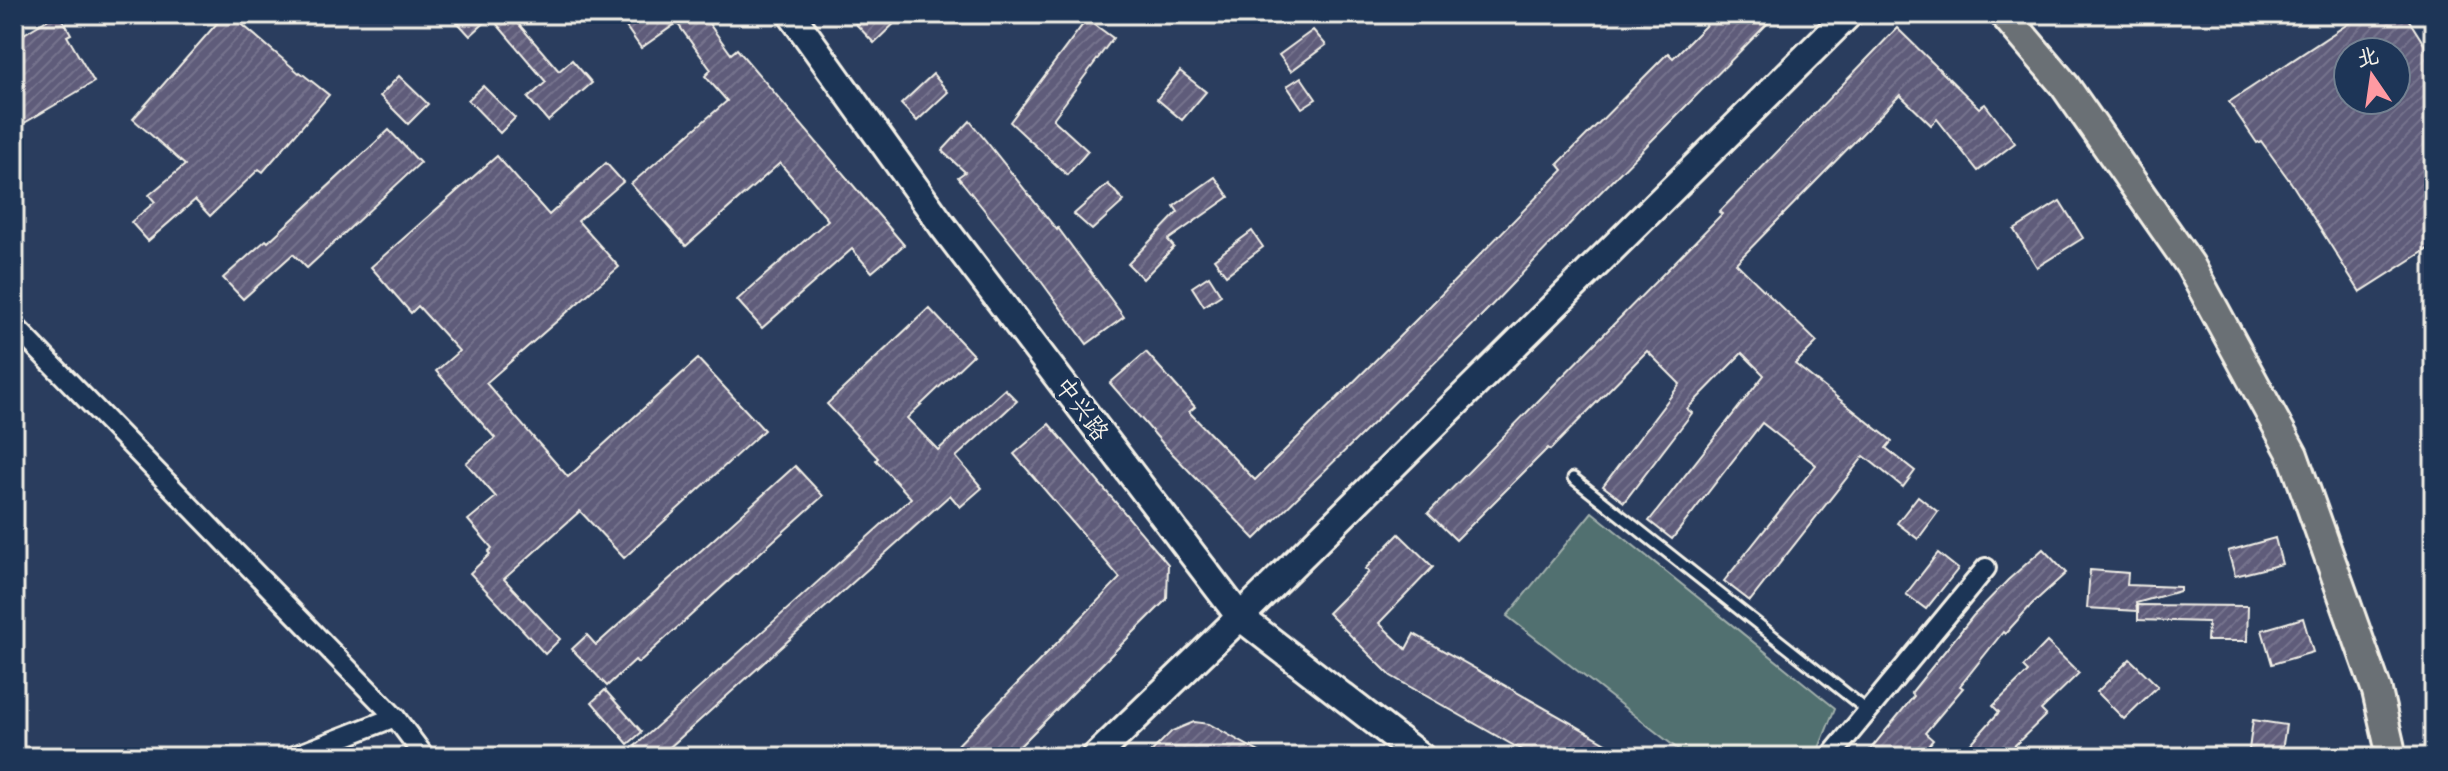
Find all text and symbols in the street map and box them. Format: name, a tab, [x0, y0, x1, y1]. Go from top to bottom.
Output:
north arrow	[2332, 36, 2412, 116]
text: 北	[2354, 40, 2381, 73]
street label: 中兴路	[1049, 371, 1116, 446]

